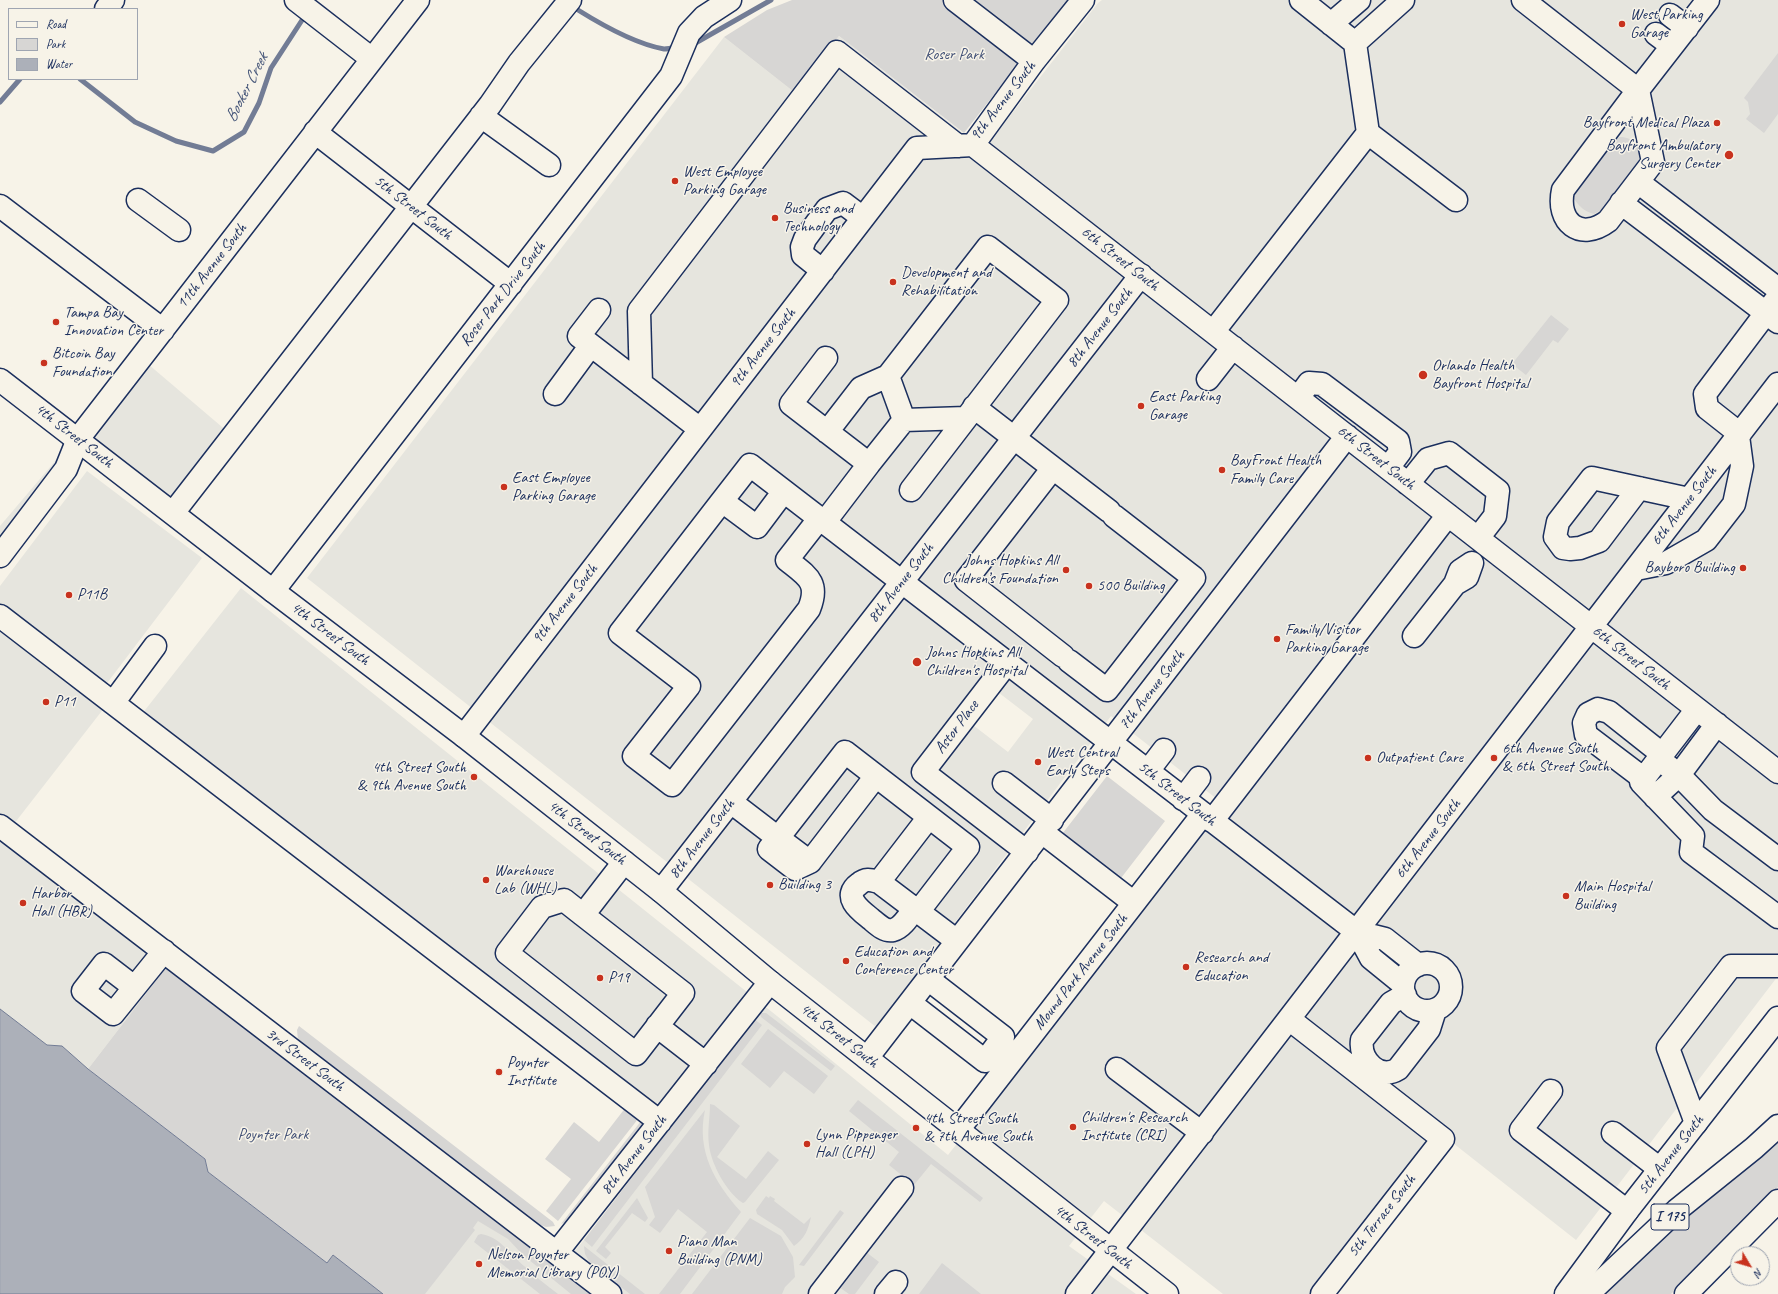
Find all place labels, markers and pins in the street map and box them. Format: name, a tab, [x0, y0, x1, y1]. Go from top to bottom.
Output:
place label: West Parking Garage	[1630, 5, 1703, 43]
marker: West Parking Garage	[1617, 19, 1627, 29]
place label: Bayfront Medical Plaza	[1583, 113, 1709, 133]
marker: Bayfront Medical Plaza	[1712, 118, 1722, 128]
place label: Bayfront Ambulatory Surgery Center	[1606, 136, 1720, 174]
marker: Bayfront Ambulatory Surgery Center	[1723, 149, 1735, 161]
place label: West Employee Parking Garage	[683, 162, 766, 200]
marker: West Employee Parking Garage	[670, 176, 680, 186]
place label: Business and Technology	[783, 199, 853, 237]
marker: Business and Technology	[770, 213, 780, 223]
place label: Development and Rehabilitation	[901, 263, 992, 301]
marker: Development and Rehabilitation	[888, 277, 898, 287]
place label: Tampa Bay Innovation Center	[64, 303, 163, 341]
marker: Tampa Bay Innovation Center	[51, 317, 61, 327]
place label: Bitcoin Bay Foundation	[52, 344, 115, 382]
place label: Orlando Health Bayfront Hospital	[1432, 356, 1529, 394]
marker: Bitcoin Bay Foundation	[39, 358, 49, 368]
marker: Orlando Health Bayfront Hospital	[1417, 369, 1429, 381]
place label: East Parking Garage	[1149, 387, 1220, 425]
marker: East Parking Garage	[1136, 401, 1146, 411]
place label: BayFront Health Family Care	[1230, 451, 1321, 489]
marker: BayFront Health Family Care	[1217, 465, 1227, 475]
place label: East Employee Parking Garage	[512, 468, 595, 506]
marker: East Employee Parking Garage	[499, 482, 509, 492]
place label: Johns Hopkins All Children’s Foundation	[942, 551, 1058, 589]
place label: Bayboro Building	[1645, 558, 1735, 578]
marker: Bayboro Building	[1738, 563, 1748, 573]
marker: Johns Hopkins All Children’s Foundation	[1061, 565, 1071, 575]
place label: 500 Building	[1097, 576, 1165, 596]
marker: 500 Building	[1084, 581, 1094, 591]
place label: P11B	[77, 585, 107, 605]
marker: P11B	[64, 590, 74, 600]
place label: Family/Visitor Parking Garage	[1285, 620, 1368, 658]
marker: Family/Visitor Parking Garage	[1272, 634, 1282, 644]
place label: Johns Hopkins All Children's Hospital	[926, 643, 1026, 681]
marker: Johns Hopkins All Children's Hospital	[911, 656, 923, 668]
place label: P11	[54, 692, 76, 712]
marker: P11	[41, 697, 51, 707]
place label: 6th Avenue South & 6th Street South	[1502, 739, 1609, 777]
place label: West Central Early Steps	[1046, 743, 1118, 781]
place label: Outpatient Care	[1376, 748, 1463, 768]
marker: Outpatient Care	[1363, 753, 1373, 763]
marker: 6th Avenue South & 6th Street South	[1489, 753, 1499, 763]
marker: West Central Early Steps	[1033, 757, 1043, 767]
place label: 4th Street South & 9th Avenue South	[357, 758, 466, 796]
marker: 4th Street South & 9th Avenue South	[469, 772, 479, 782]
place label: Warehouse Lab (WHL)	[494, 861, 557, 899]
marker: Warehouse Lab (WHL)	[481, 875, 491, 885]
place label: Building 3	[778, 875, 831, 895]
place label: Main Hospital Building	[1574, 877, 1650, 915]
marker: Building 3	[765, 880, 775, 890]
place label: Harbor Hall (HBR)	[31, 884, 92, 922]
marker: Main Hospital Building	[1561, 891, 1571, 901]
marker: Harbor Hall (HBR)	[18, 898, 28, 908]
place label: Education and Conference Center	[854, 942, 953, 980]
place label: Research and Education	[1194, 948, 1268, 986]
marker: Education and Conference Center	[841, 956, 851, 966]
marker: Research and Education	[1181, 962, 1191, 972]
place label: P19	[608, 968, 630, 988]
marker: P19	[595, 973, 605, 983]
place label: Poynter Institute	[507, 1053, 556, 1091]
marker: Poynter Institute	[494, 1067, 504, 1077]
place label: Children's Research Institute (CRI)	[1081, 1108, 1187, 1146]
place label: 4th Street South & 7th Avenue South	[924, 1109, 1033, 1147]
marker: Children's Research Institute (CRI)	[1068, 1122, 1078, 1132]
marker: 4th Street South & 7th Avenue South	[911, 1123, 921, 1133]
place label: Lynn Pippenger Hall (LPH)	[815, 1125, 897, 1163]
marker: Lynn Pippenger Hall (LPH)	[802, 1139, 812, 1149]
place label: Piano Man Building (PNM)	[677, 1232, 762, 1270]
place label: Nelson Poynter Memorial Library (POY)	[487, 1245, 618, 1283]
marker: Piano Man Building (PNM)	[664, 1246, 674, 1256]
marker: Nelson Poynter Memorial Library (POY)	[474, 1259, 484, 1269]

